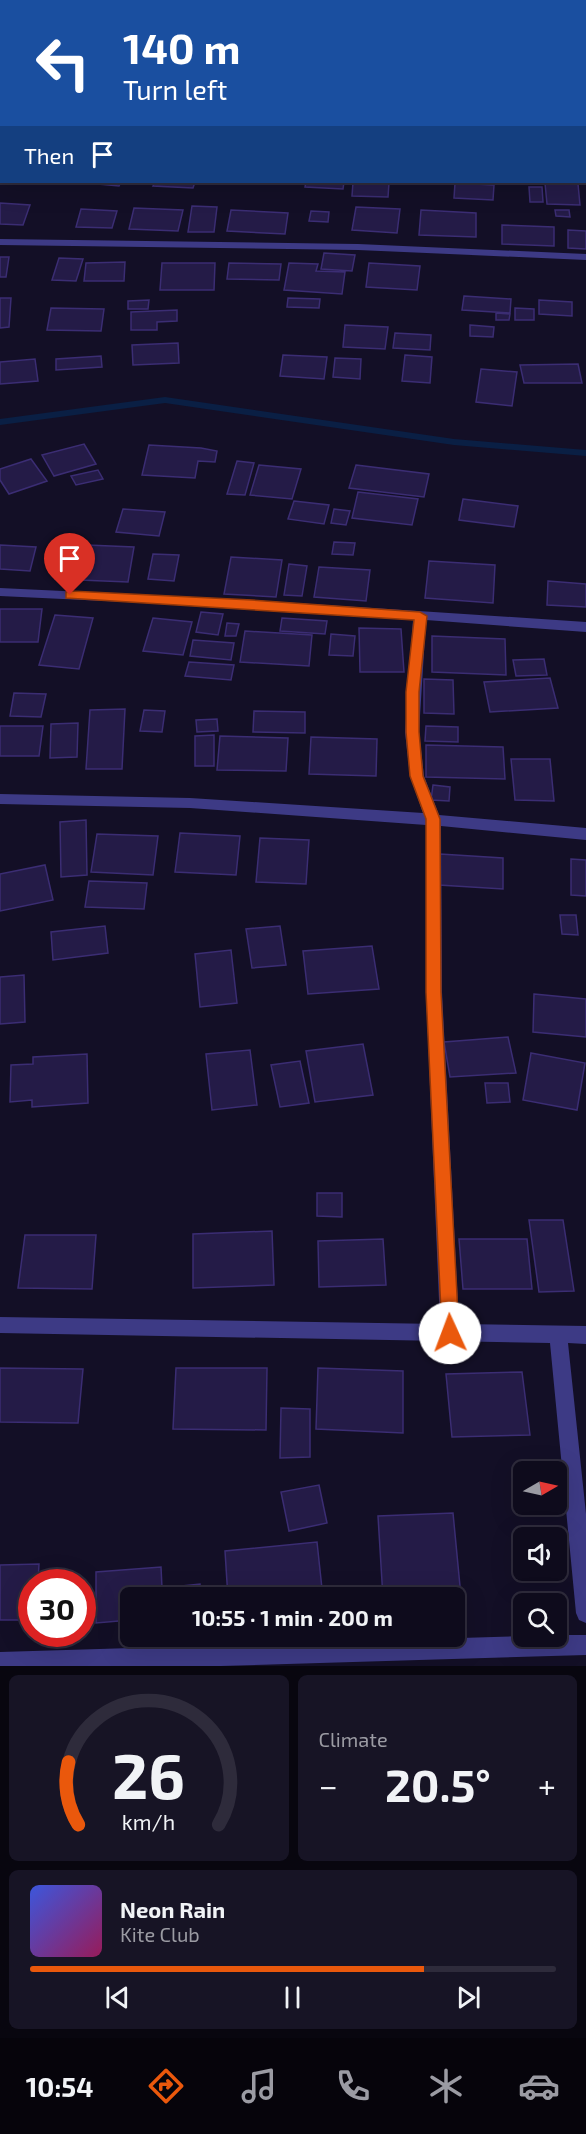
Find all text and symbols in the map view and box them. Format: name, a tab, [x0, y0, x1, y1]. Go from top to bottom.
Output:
text: 140 m	[123, 22, 240, 72]
icon: left	[24, 24, 102, 102]
text: Turn left	[123, 73, 227, 105]
icon: arrive	[86, 138, 119, 171]
text: Then	[24, 142, 74, 168]
pin	[44, 533, 95, 595]
icon: arrive	[53, 542, 86, 575]
position arrow	[418, 1301, 482, 1365]
north arrow	[513, 1461, 567, 1515]
map controls	[513, 1461, 567, 1647]
button: sound	[513, 1527, 567, 1581]
speed limit sign: 30	[18, 1569, 96, 1647]
button: search	[513, 1593, 567, 1647]
text: 10:55 · 1 min · 200 m	[192, 1604, 393, 1630]
text: Climate	[319, 1727, 388, 1751]
text: 26	[112, 1737, 185, 1812]
text: 20.5°	[385, 1757, 491, 1811]
text: −	[319, 1765, 338, 1805]
text: +	[538, 1765, 556, 1805]
text: km/h	[122, 1809, 175, 1834]
text: Neon Rain	[120, 1896, 225, 1922]
text: Kite Club	[120, 1922, 200, 1946]
icon: previous	[101, 1981, 134, 2014]
icon: pause	[276, 1981, 309, 2014]
icon: next	[452, 1981, 485, 2014]
icon: directions	[145, 2065, 187, 2107]
icon: music	[238, 2065, 280, 2107]
icon: phone	[332, 2065, 374, 2107]
icon: climate	[425, 2065, 467, 2107]
icon: car	[518, 2065, 560, 2107]
text: 10:54	[26, 2070, 93, 2102]

